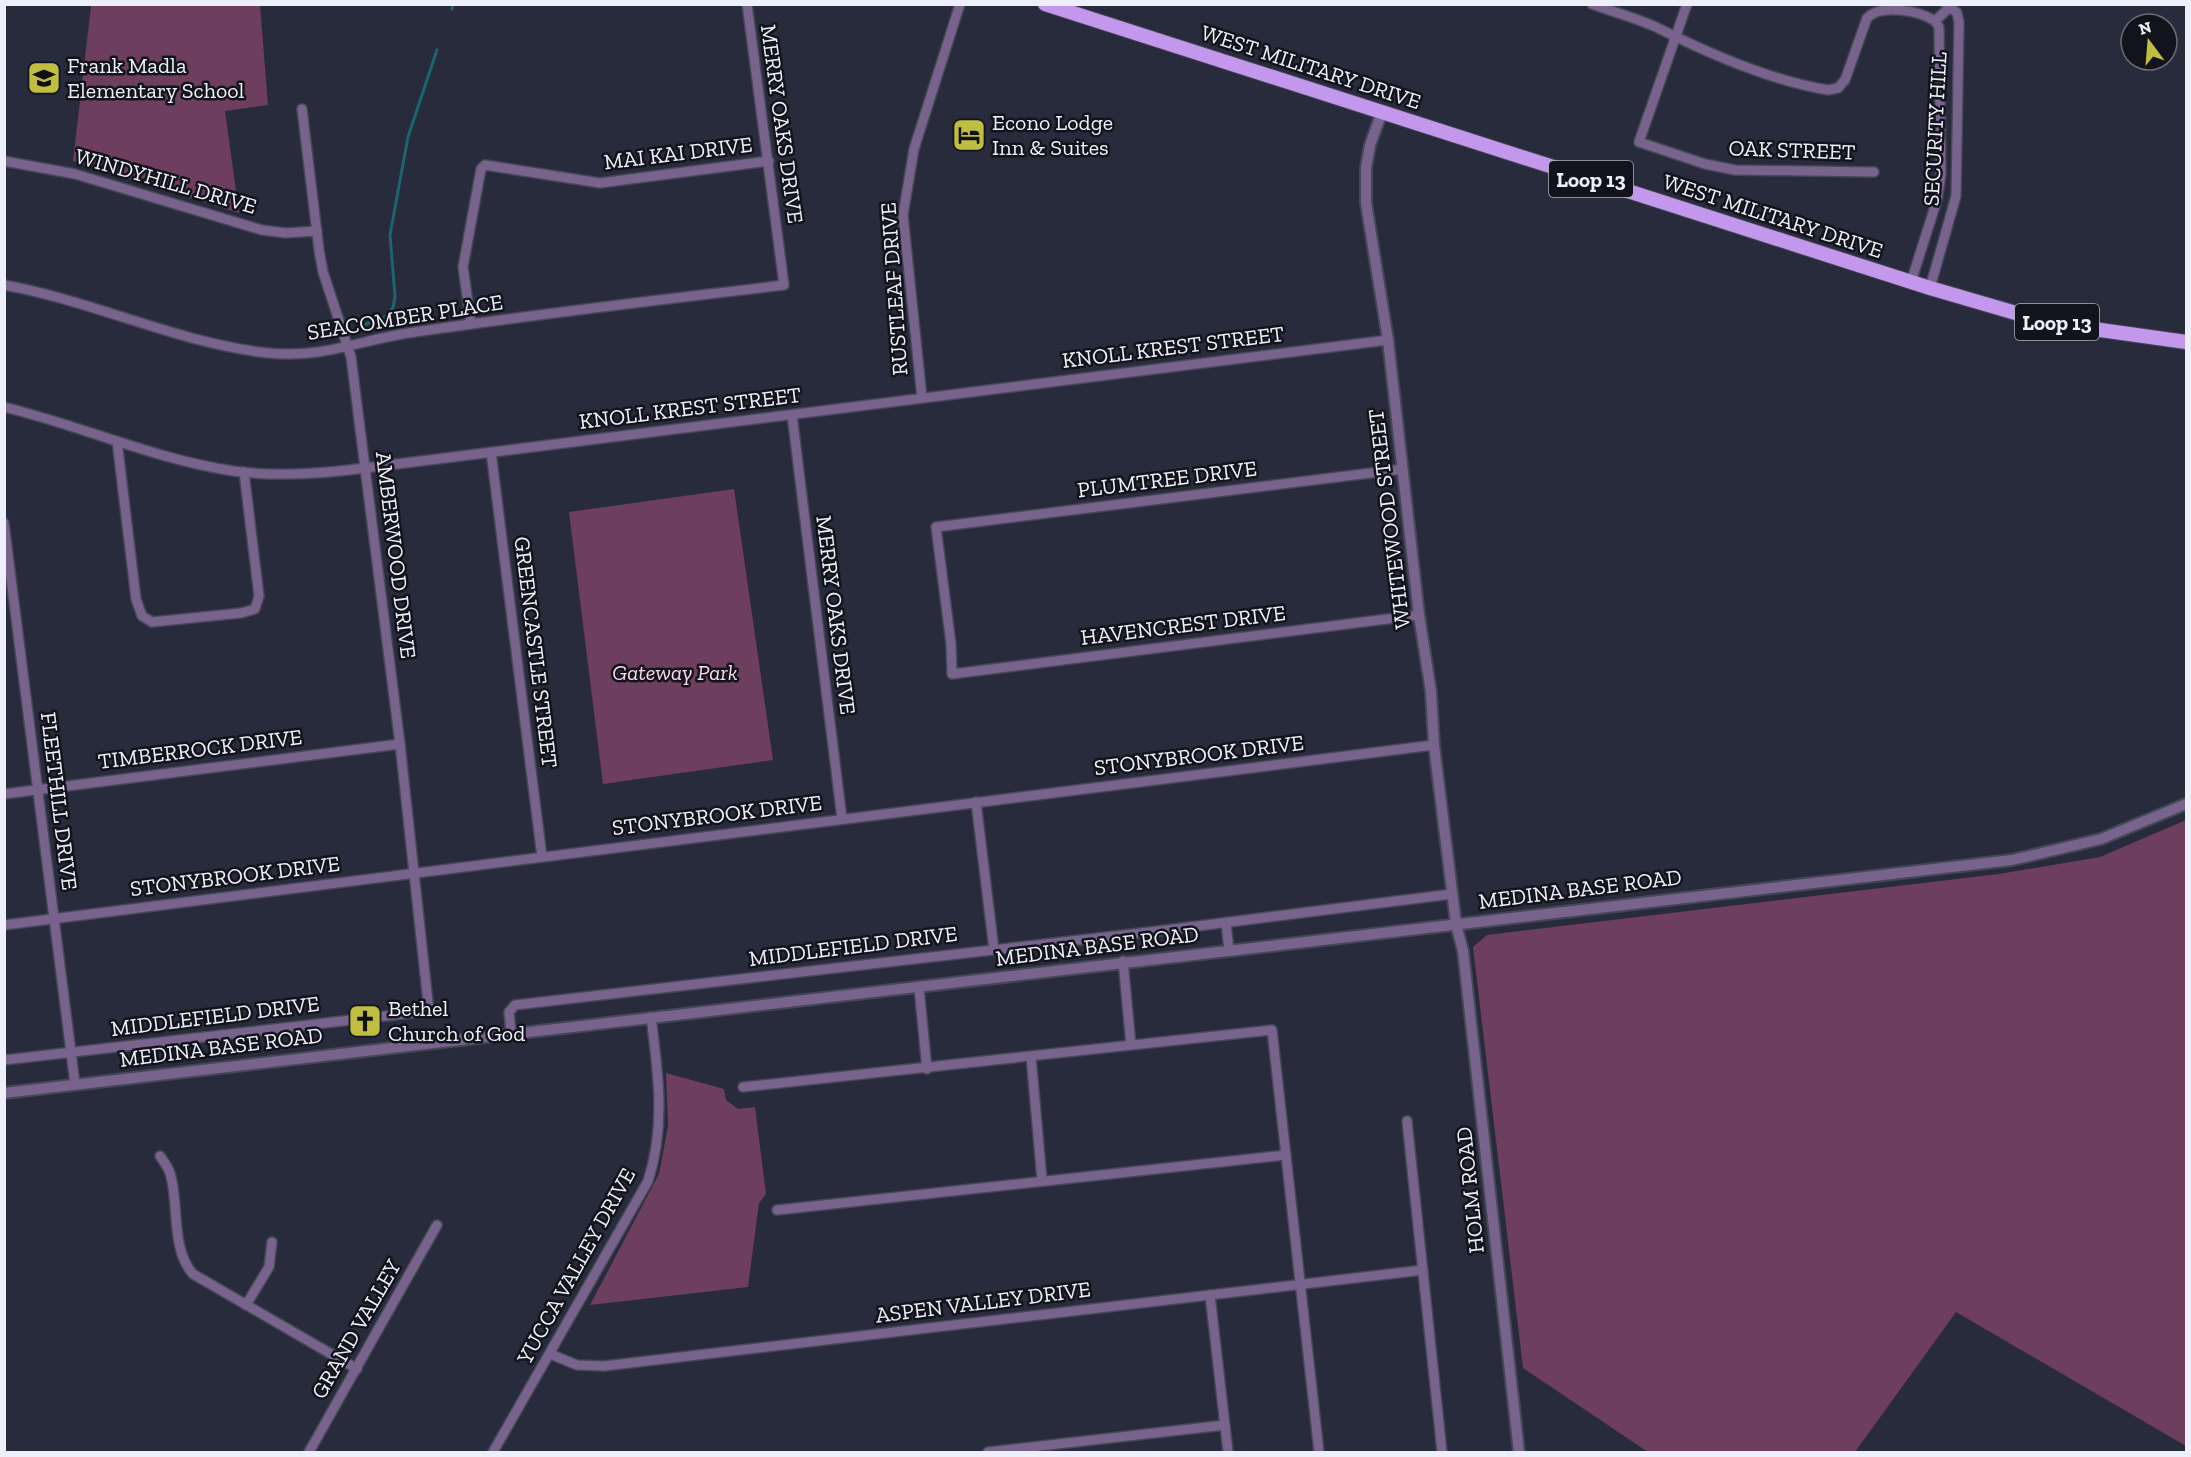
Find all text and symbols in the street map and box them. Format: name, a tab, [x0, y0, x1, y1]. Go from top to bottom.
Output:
north arrow	[2119, 12, 2179, 72]
text: N	[2137, 17, 2153, 39]
street label: WEST MILITARY DRIVE	[1198, 19, 1424, 115]
street label: MERRY OAKS DRIVE	[755, 23, 809, 225]
street label: SECURITY HILL	[1917, 51, 1953, 207]
place label: Frank Madla Elementary School	[67, 52, 245, 104]
school or university icon: Frank Madla Elementary School	[26, 60, 62, 96]
place label: Econo Lodge Inn & Suites	[992, 109, 1113, 161]
hotel icon: Econo Lodge Inn & Suites	[951, 117, 987, 153]
street label: MAI KAI DRIVE	[602, 131, 754, 175]
street label: OAK STREET	[1728, 134, 1856, 166]
street label: WINDYHILL DRIVE	[72, 142, 260, 220]
road number: Loop 13	[1549, 161, 1633, 197]
street label: WEST MILITARY DRIVE	[1660, 168, 1886, 264]
street label: RUSTLEAF DRIVE	[874, 201, 914, 377]
street label: SEACOMBER PLACE	[305, 288, 505, 346]
road number: Loop 13	[2015, 304, 2099, 340]
street label: KNOLL KREST STREET	[1061, 320, 1286, 374]
street label: KNOLL KREST STREET	[578, 381, 803, 435]
street label: WHITEWOOD STREET	[1362, 407, 1416, 631]
street label: AMBERWOOD DRIVE	[370, 450, 422, 660]
street label: PLUMTREE DRIVE	[1076, 455, 1258, 503]
street label: MERRY OAKS DRIVE	[810, 514, 862, 716]
street label: GREENCASTLE STREET	[508, 535, 564, 770]
street label: HAVENCREST DRIVE	[1079, 599, 1287, 651]
park label: Gateway Park	[612, 659, 738, 686]
street label: FLEETHILL DRIVE	[35, 711, 83, 891]
street label: TIMBERROCK DRIVE	[96, 723, 304, 775]
street label: STONYBROOK DRIVE	[1093, 729, 1305, 781]
street label: STONYBROOK DRIVE	[611, 789, 823, 841]
street label: STONYBROOK DRIVE	[129, 850, 341, 902]
street label: MEDINA BASE ROAD	[1477, 863, 1683, 915]
street label: MIDDLEFIELD DRIVE	[747, 920, 959, 972]
street label: MEDINA BASE ROAD	[994, 920, 1200, 972]
street label: MIDDLEFIELD DRIVE	[109, 990, 321, 1042]
place label: Bethel Church of God	[388, 995, 525, 1047]
church icon: Bethel Church of God	[347, 1003, 383, 1039]
street label: MEDINA BASE ROAD	[118, 1021, 324, 1073]
street label: HOLM ROAD	[1450, 1125, 1490, 1255]
street label: YUCCA VALLEY DRIVE	[510, 1163, 641, 1370]
street label: GRAND VALLEY	[305, 1254, 407, 1403]
street label: ASPEN VALLEY DRIVE	[874, 1275, 1092, 1329]

